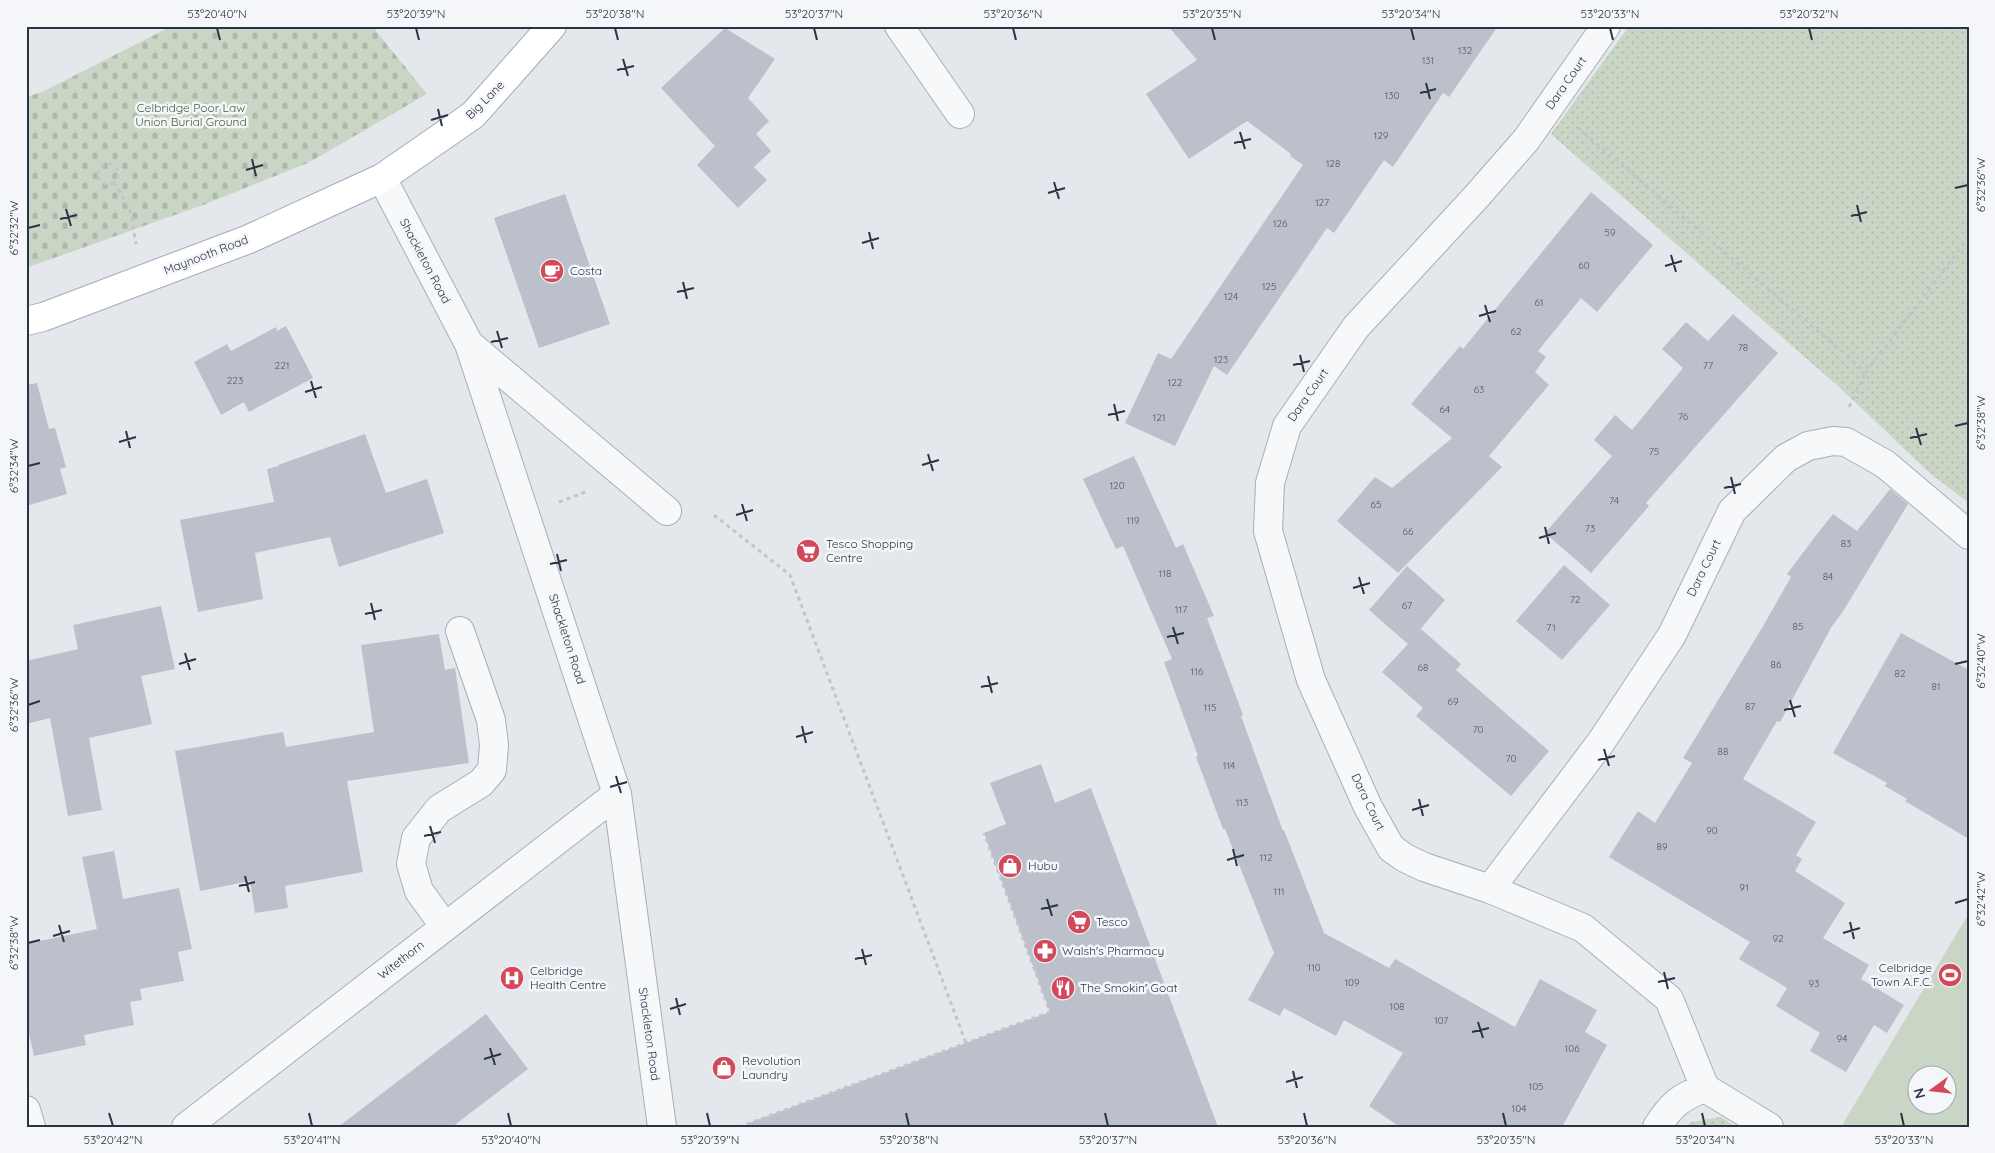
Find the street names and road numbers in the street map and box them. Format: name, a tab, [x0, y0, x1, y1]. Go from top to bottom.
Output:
street label: Dara Court	[1542, 53, 1589, 112]
street label: Big Lane	[462, 77, 507, 122]
street label: Shackleton Road	[397, 216, 454, 306]
street label: Maynooth Road	[161, 232, 250, 278]
street label: Dara Court	[1284, 365, 1331, 424]
street label: Dara Court	[1683, 537, 1724, 599]
street label: Shackleton Road	[546, 592, 589, 686]
street label: Dara Court	[1348, 771, 1389, 833]
street label: Witethorn	[375, 937, 427, 982]
street label: Shackleton Road	[636, 986, 663, 1082]

